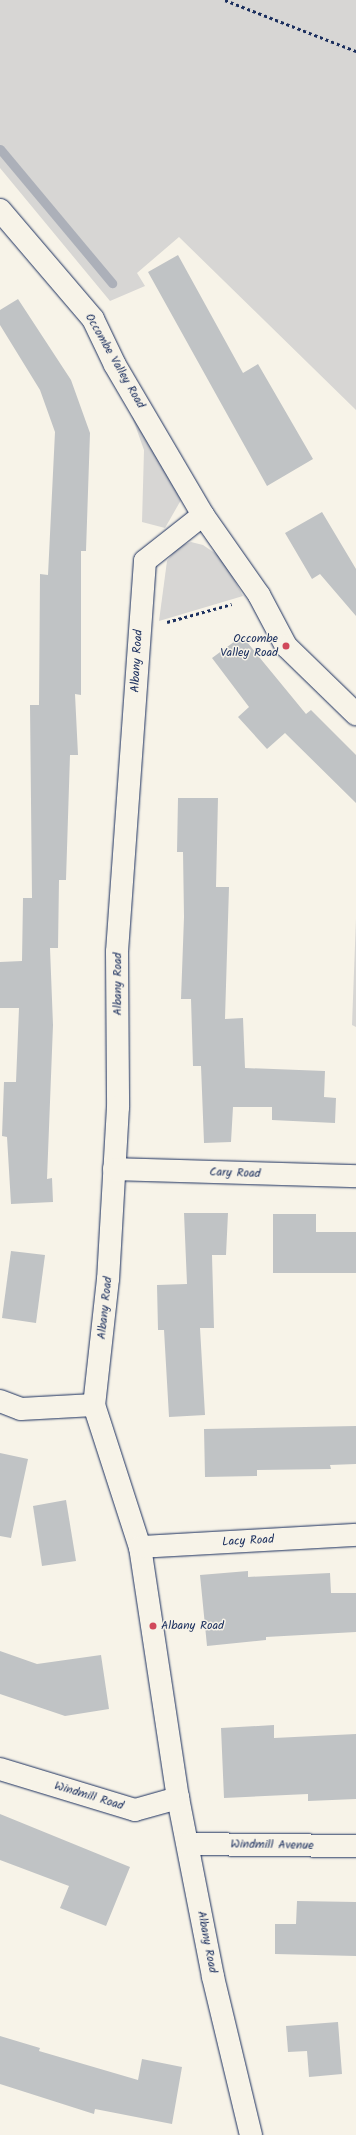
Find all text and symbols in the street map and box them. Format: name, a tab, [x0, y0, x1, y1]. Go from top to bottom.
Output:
street label: Occombe Valley Road	[82, 311, 148, 411]
street label: Albany Road	[128, 629, 146, 693]
place label: Occombe Valley Road	[220, 632, 278, 660]
marker: Occombe Valley Road	[281, 641, 291, 651]
street label: Albany Road	[111, 952, 125, 1016]
street label: Cary Road	[209, 1165, 261, 1181]
street label: Albany Road	[95, 1276, 115, 1340]
street label: Lacy Road	[222, 1532, 274, 1550]
place label: Albany Road	[161, 1619, 224, 1633]
marker: Albany Road	[148, 1621, 158, 1631]
street label: Windmill Road	[53, 1779, 125, 1813]
street label: Windmill Avenue	[230, 1837, 314, 1853]
street label: Albany Road	[194, 1910, 220, 1974]

